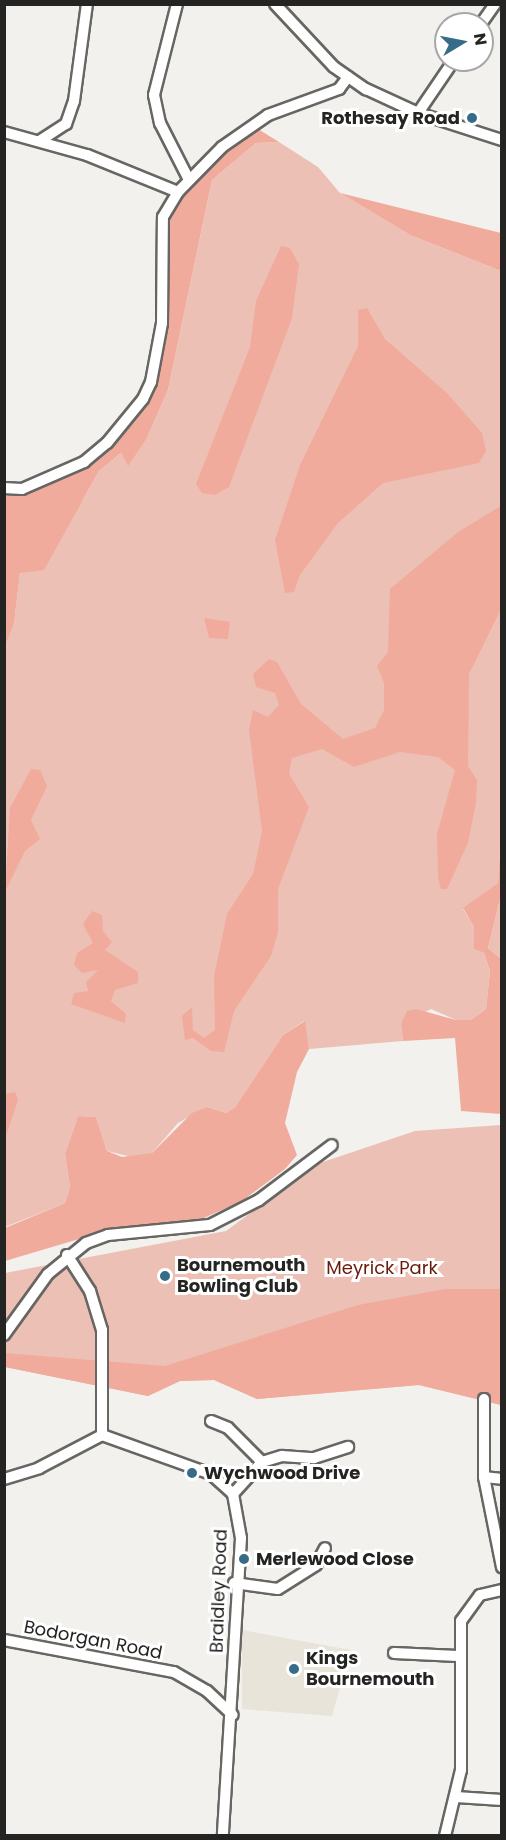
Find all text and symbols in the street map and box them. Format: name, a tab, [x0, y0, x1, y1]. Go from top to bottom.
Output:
north arrow	[434, 12, 494, 72]
text: N	[468, 31, 493, 47]
place label: Rothesay Road	[321, 107, 460, 129]
marker: Rothesay Road	[465, 111, 479, 125]
place label: Bournemouth Bowling Club	[177, 1255, 305, 1298]
park label: Meyrick Park	[326, 1257, 438, 1279]
marker: Bournemouth Bowling Club	[158, 1269, 172, 1283]
place label: Wychwood Drive	[204, 1462, 360, 1484]
marker: Wychwood Drive	[185, 1466, 199, 1480]
street label: Braidley Road	[206, 1529, 232, 1653]
place label: Merlewood Close	[256, 1548, 414, 1570]
marker: Merlewood Close	[237, 1552, 251, 1566]
street label: Bodorgan Road	[22, 1616, 164, 1664]
place label: Kings Bournemouth	[306, 1648, 434, 1690]
marker: Kings Bournemouth	[287, 1662, 301, 1676]

